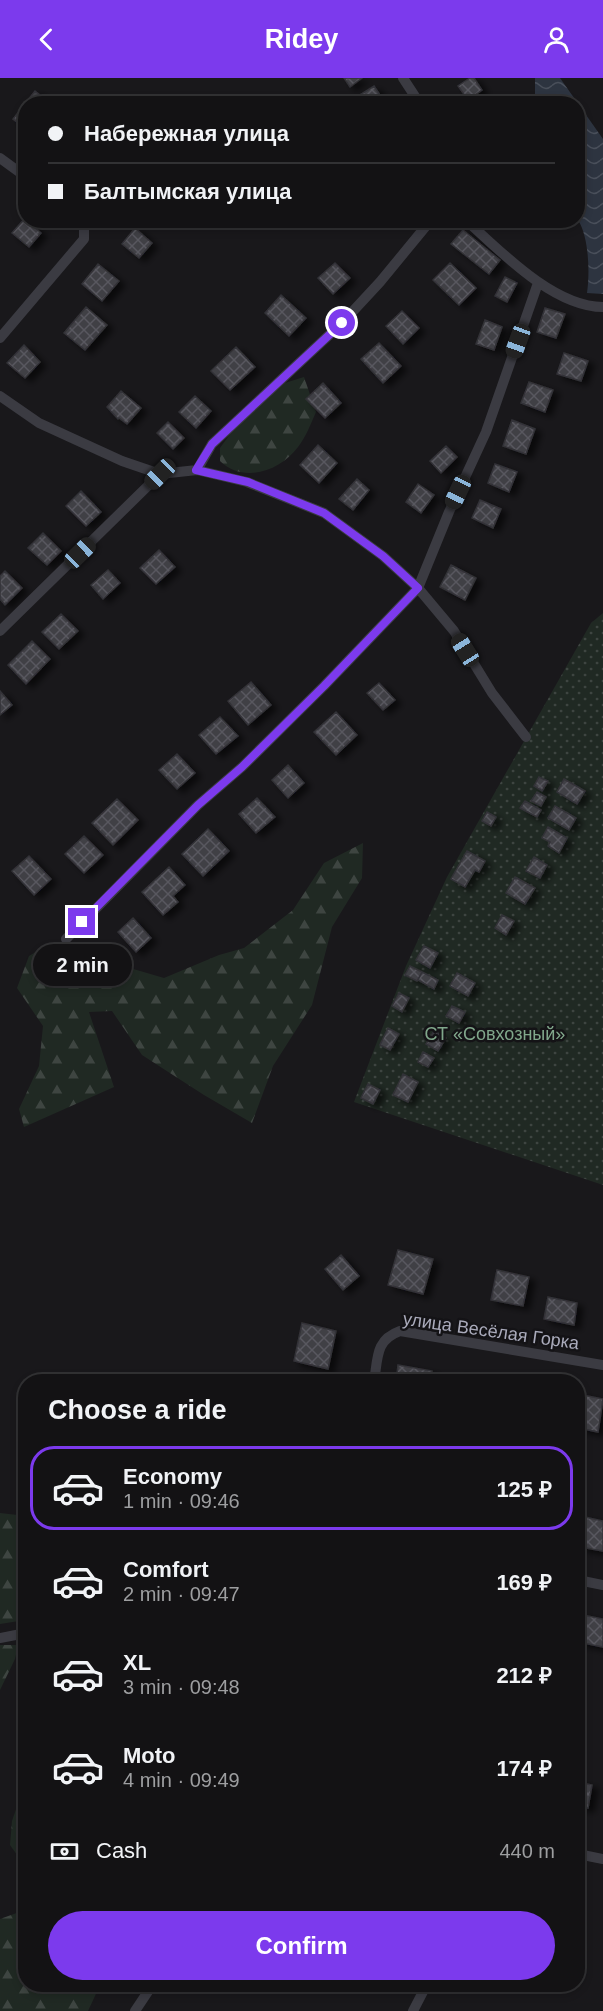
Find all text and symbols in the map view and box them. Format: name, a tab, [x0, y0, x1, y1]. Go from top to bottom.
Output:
icon: back	[30, 23, 63, 56]
icon: person	[540, 23, 573, 56]
text: Ridey	[265, 24, 338, 54]
text: Набережная улица	[84, 121, 289, 146]
text: Балтымская улица	[84, 179, 291, 204]
route start	[328, 309, 355, 336]
car	[503, 321, 533, 361]
car	[141, 455, 179, 493]
car	[442, 472, 474, 512]
car	[61, 534, 99, 572]
car	[448, 630, 482, 670]
route end	[68, 908, 95, 935]
callout: 2 min	[32, 943, 132, 985]
text: 2 min	[56, 954, 109, 976]
park label: СТ «Совхозный»	[425, 1024, 565, 1044]
street label: улица Весёлая Горка	[402, 1309, 581, 1353]
text: Choose a ride	[48, 1395, 227, 1425]
icon: car	[51, 1461, 105, 1515]
text: Economy	[123, 1464, 222, 1489]
text: 125 ₽	[496, 1477, 552, 1502]
text: 1 min · 09:46	[123, 1490, 240, 1512]
icon: car	[51, 1554, 105, 1608]
text: Comfort	[123, 1557, 209, 1582]
text: 169 ₽	[496, 1570, 552, 1595]
text: 2 min · 09:47	[123, 1583, 240, 1605]
icon: car	[51, 1647, 105, 1701]
text: XL	[123, 1650, 151, 1675]
text: 212 ₽	[496, 1663, 552, 1688]
text: 3 min · 09:48	[123, 1676, 240, 1698]
icon: car	[51, 1740, 105, 1794]
text: Moto	[123, 1743, 176, 1768]
text: 174 ₽	[496, 1756, 552, 1781]
text: 4 min · 09:49	[123, 1769, 240, 1791]
icon: cash	[48, 1835, 81, 1868]
text: Cash	[96, 1838, 147, 1863]
text: 440 m	[499, 1840, 555, 1862]
button: Confirm	[48, 1911, 555, 1980]

